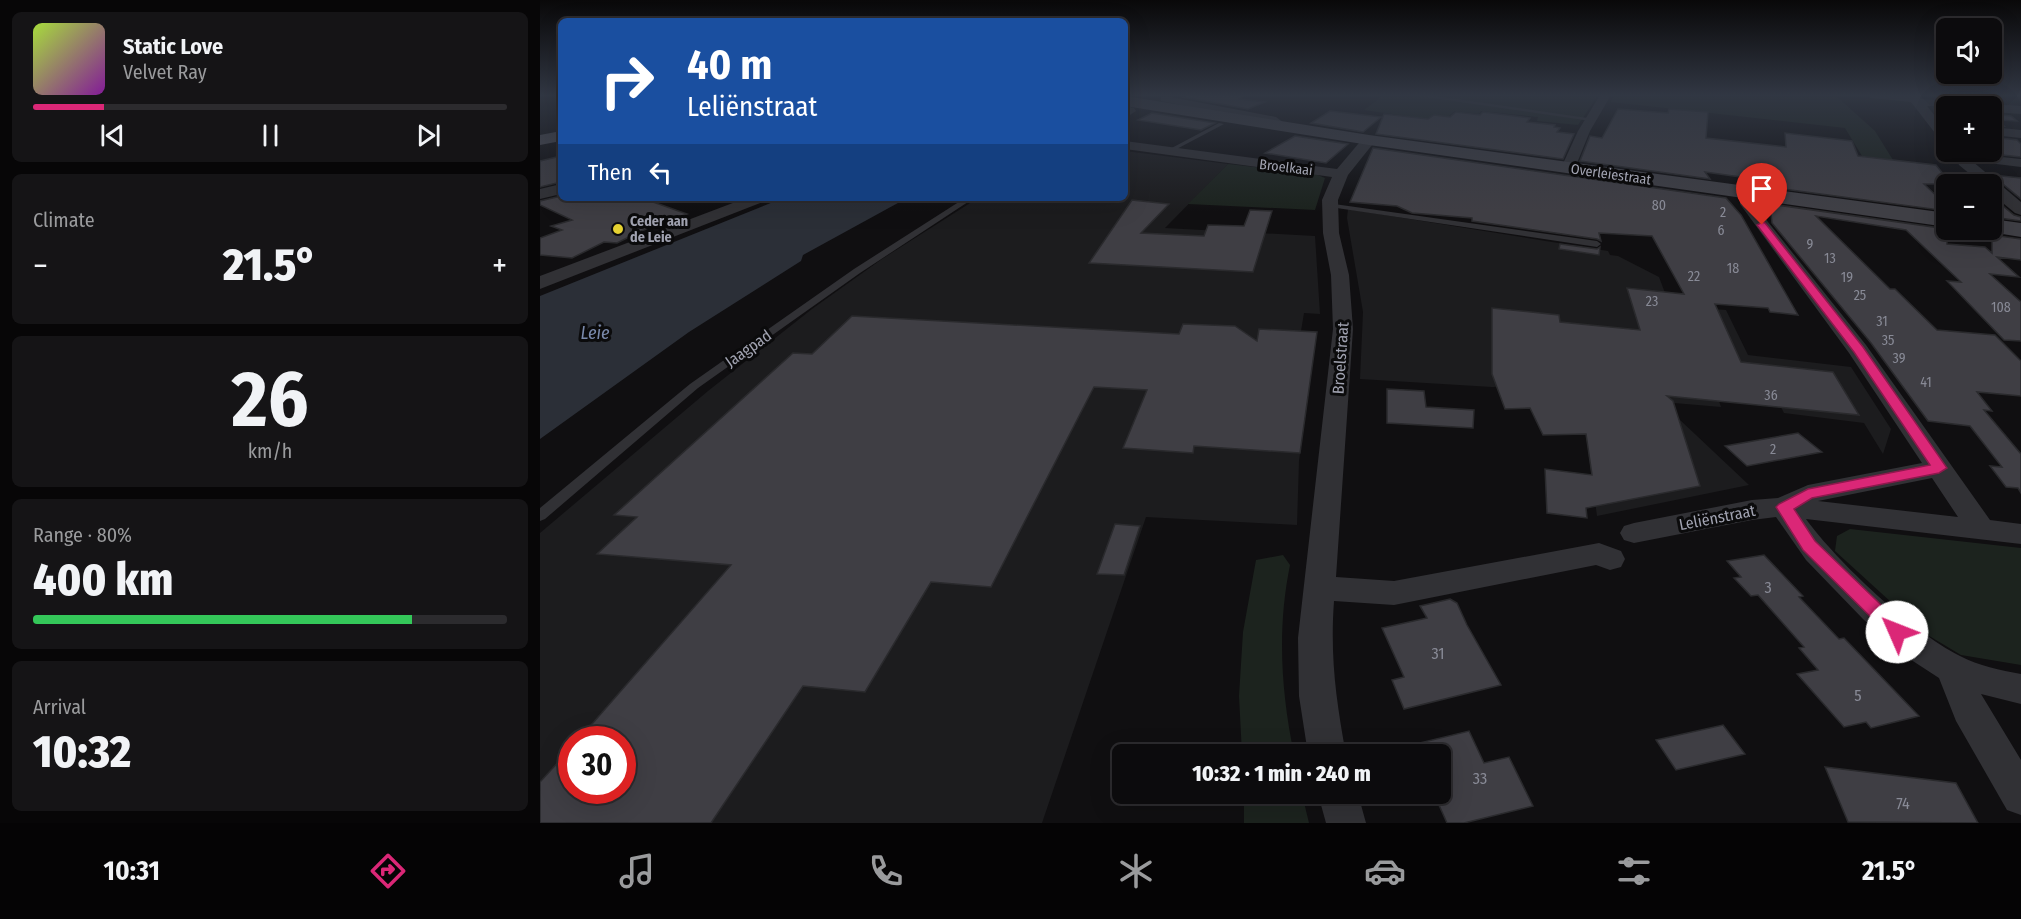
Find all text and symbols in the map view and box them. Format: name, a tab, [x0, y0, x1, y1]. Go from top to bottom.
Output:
map controls	[1936, 18, 2002, 240]
button: sound	[1936, 18, 2002, 84]
text: Static Love	[123, 33, 223, 60]
text: 40 m	[687, 40, 772, 90]
icon: right	[588, 42, 666, 120]
text: Velvet Ray	[123, 60, 207, 84]
text: Leliënstraat	[687, 91, 817, 123]
button: +	[1936, 96, 2002, 162]
icon: previous	[96, 119, 129, 152]
icon: pause	[254, 119, 287, 152]
icon: next	[412, 119, 445, 152]
icon: left	[644, 156, 677, 189]
street label: Broelkaai	[1258, 156, 1314, 179]
text: Then	[588, 159, 632, 186]
street label: Overleiestraat	[1570, 160, 1653, 189]
pin	[1736, 163, 1787, 225]
icon: arrive	[1745, 172, 1778, 205]
button: −	[1936, 174, 2002, 240]
house number: 80	[1652, 197, 1666, 214]
house number: 2	[1720, 204, 1726, 221]
text: Climate	[33, 208, 95, 232]
place label: Ceder aan de Leie	[630, 213, 688, 246]
marker: Ceder aan de Leie	[611, 222, 625, 236]
house number: 6	[1718, 222, 1725, 239]
house number: 9	[1807, 236, 1814, 253]
text: 21.5°	[223, 238, 317, 292]
text: −	[33, 246, 48, 286]
text: +	[492, 246, 507, 286]
house number: 13	[1824, 250, 1836, 267]
house number: 18	[1727, 260, 1739, 277]
house number: 22	[1688, 268, 1700, 285]
house number: 19	[1841, 269, 1853, 286]
house number: 25	[1854, 287, 1866, 304]
house number: 23	[1646, 293, 1658, 310]
house number: 108	[1991, 299, 2011, 316]
house number: 31	[1876, 313, 1888, 330]
street label: Broelstraat	[1328, 320, 1353, 395]
water label: Leie	[580, 322, 610, 344]
street label: Jaagpad	[721, 326, 775, 371]
house number: 35	[1882, 332, 1894, 349]
house number: 39	[1893, 350, 1906, 367]
text: 26	[232, 353, 308, 447]
house number: 41	[1920, 374, 1932, 391]
house number: 36	[1764, 387, 1778, 404]
text: km/h	[248, 439, 292, 463]
house number: 2	[1770, 441, 1776, 458]
street label: Leliënstraat	[1677, 501, 1758, 534]
text: Range · 80%	[33, 523, 132, 547]
text: 400 km	[33, 553, 173, 607]
house number: 3	[1764, 578, 1772, 597]
position arrow	[1865, 600, 1929, 664]
house number: 31	[1431, 644, 1445, 663]
house number: 5	[1854, 686, 1862, 705]
text: Arrival	[33, 695, 86, 719]
text: 10:32	[33, 725, 131, 779]
speed limit sign: 30	[558, 726, 636, 804]
text: 10:32 · 1 min · 240 m	[1192, 760, 1371, 787]
house number: 33	[1473, 769, 1487, 788]
house number: 74	[1896, 794, 1910, 813]
icon: directions	[367, 850, 409, 892]
icon: music	[616, 850, 658, 892]
icon: phone	[865, 850, 907, 892]
icon: climate	[1115, 850, 1157, 892]
icon: car	[1364, 850, 1406, 892]
icon: filters	[1613, 850, 1655, 892]
text: 10:31	[104, 855, 160, 887]
text: 21.5°	[1862, 855, 1917, 887]

